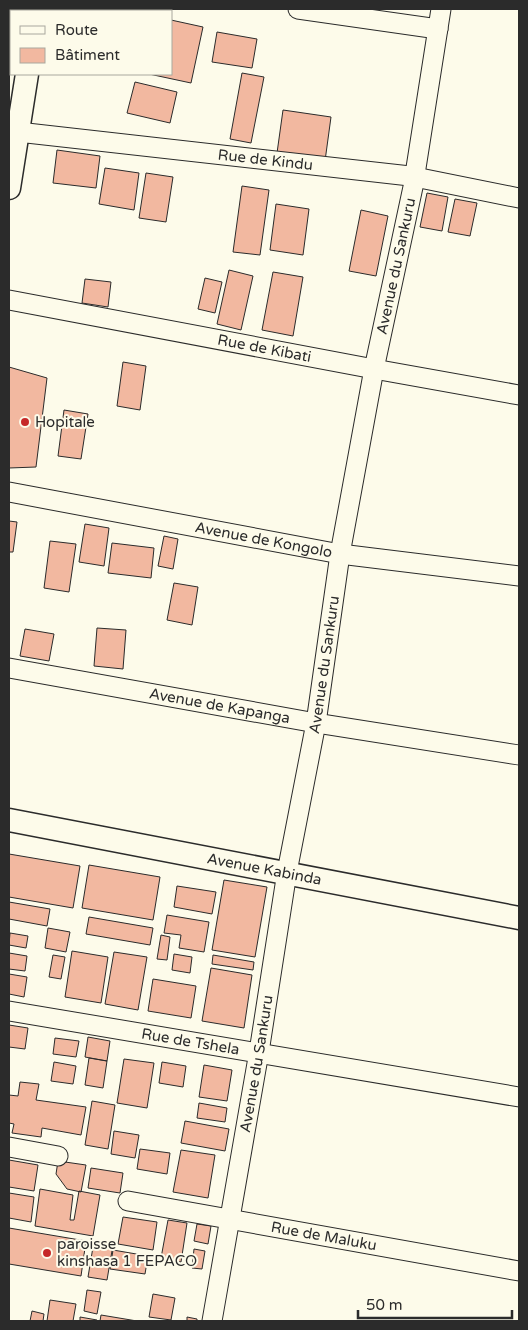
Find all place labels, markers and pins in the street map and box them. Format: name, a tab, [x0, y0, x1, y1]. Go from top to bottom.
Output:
place label: Hopitale	[35, 413, 95, 431]
marker: Hopitale	[19, 416, 31, 428]
place label: paroisse kinshasa 1 FEPACO	[57, 1235, 197, 1270]
marker: paroisse kinshasa 1 FEPACO	[41, 1247, 53, 1259]

